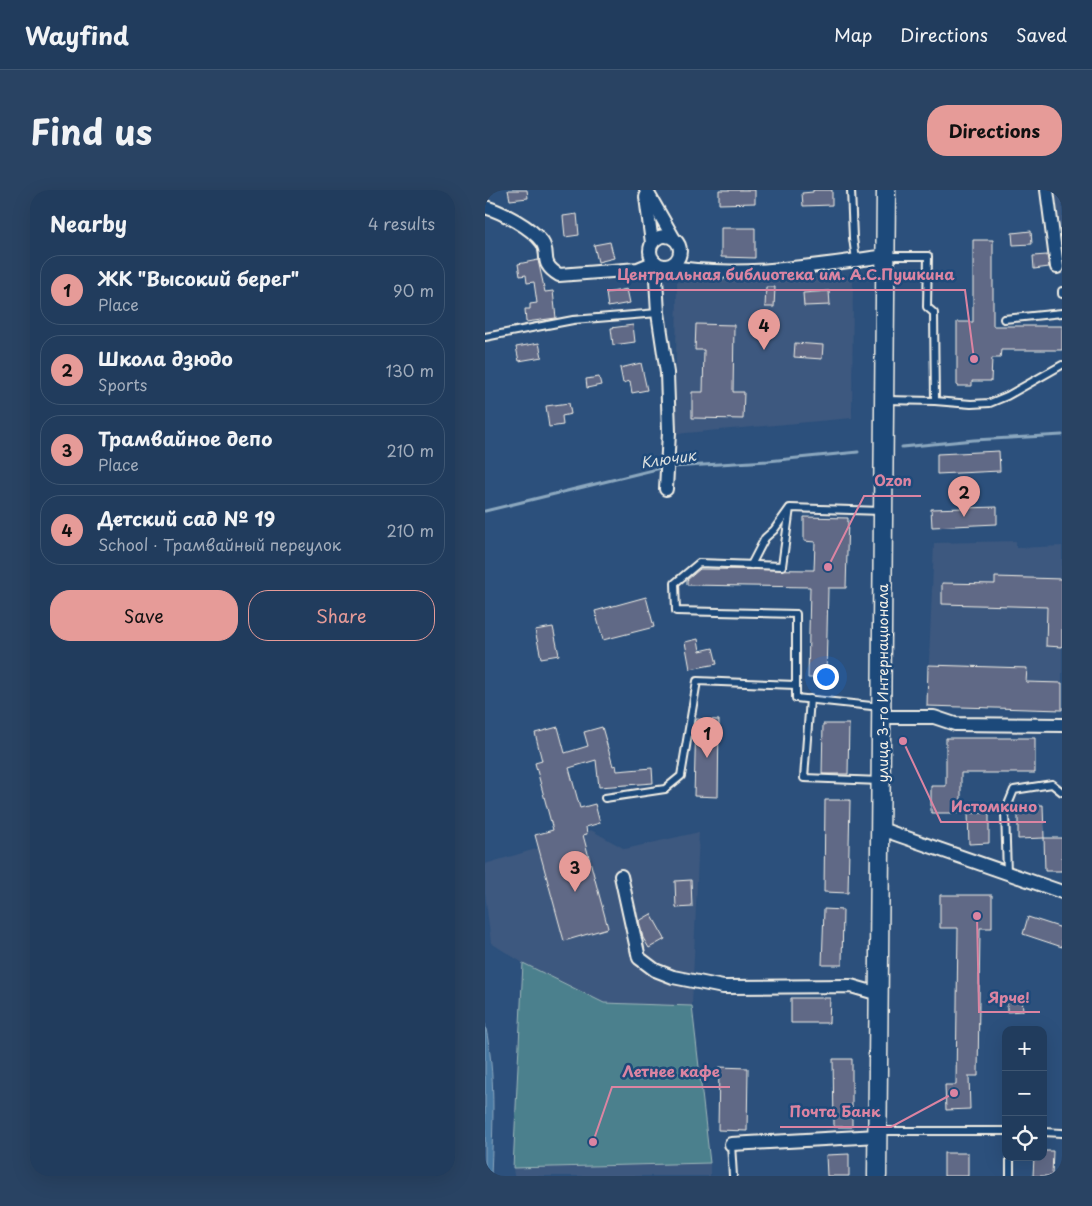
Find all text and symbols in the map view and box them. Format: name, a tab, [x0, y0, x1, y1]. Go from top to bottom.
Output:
text: Wayfind	[25, 17, 129, 53]
text: Map	[834, 21, 872, 48]
text: Directions	[900, 21, 988, 48]
text: Saved	[1016, 21, 1067, 48]
text: Find us	[30, 104, 152, 157]
button: Directions	[927, 105, 1062, 156]
text: Nearby	[50, 207, 127, 239]
text: 4 results	[368, 211, 435, 235]
callout: Центральная библиотека им. А.С.Пушкина	[607, 260, 965, 290]
text: Центральная библиотека им. А.С.Пушкина	[617, 262, 955, 285]
text: ЖК "Высокий берег"	[98, 264, 299, 292]
text: 1	[63, 278, 71, 302]
text: 90 m	[393, 278, 434, 302]
text: Place	[98, 292, 139, 316]
pin: 4	[748, 309, 780, 350]
text: Школа дзюдо	[98, 344, 233, 372]
text: 2	[61, 358, 73, 382]
text: 130 m	[386, 358, 434, 382]
text: Sports	[98, 372, 147, 396]
text: Трамвайное депо	[98, 424, 272, 452]
text: 3	[62, 438, 72, 462]
text: 210 m	[386, 438, 434, 462]
water label: Ключик	[639, 443, 698, 473]
text: Place	[98, 452, 139, 476]
callout: Ozon	[864, 466, 921, 496]
text: Ozon	[874, 468, 912, 491]
pin: 2	[948, 476, 980, 517]
text: Детский сад № 19	[98, 504, 275, 532]
text: 4	[62, 518, 72, 542]
text: 210 m	[386, 518, 434, 542]
text: School · Трамвайный переулок	[98, 532, 341, 556]
street label: улица 3-го Интернационала	[872, 583, 893, 782]
button: Save	[50, 590, 238, 641]
button: Share	[248, 590, 435, 641]
your location	[813, 664, 839, 690]
pin: 1	[691, 717, 723, 758]
callout: Истомкино	[941, 792, 1046, 822]
text: Истомкино	[951, 794, 1037, 817]
pin: 3	[559, 851, 591, 892]
callout: Ярче!	[979, 982, 1040, 1012]
text: Ярче!	[987, 985, 1030, 1008]
map controls	[1002, 1026, 1047, 1161]
button: +	[1002, 1026, 1047, 1071]
callout: Летнее кафе	[612, 1057, 730, 1087]
text: Летнее кафе	[622, 1059, 720, 1082]
button: −	[1002, 1071, 1047, 1116]
callout: Почта Банк	[780, 1097, 891, 1127]
text: Почта Банк	[790, 1099, 881, 1122]
button: locate	[1002, 1116, 1047, 1161]

